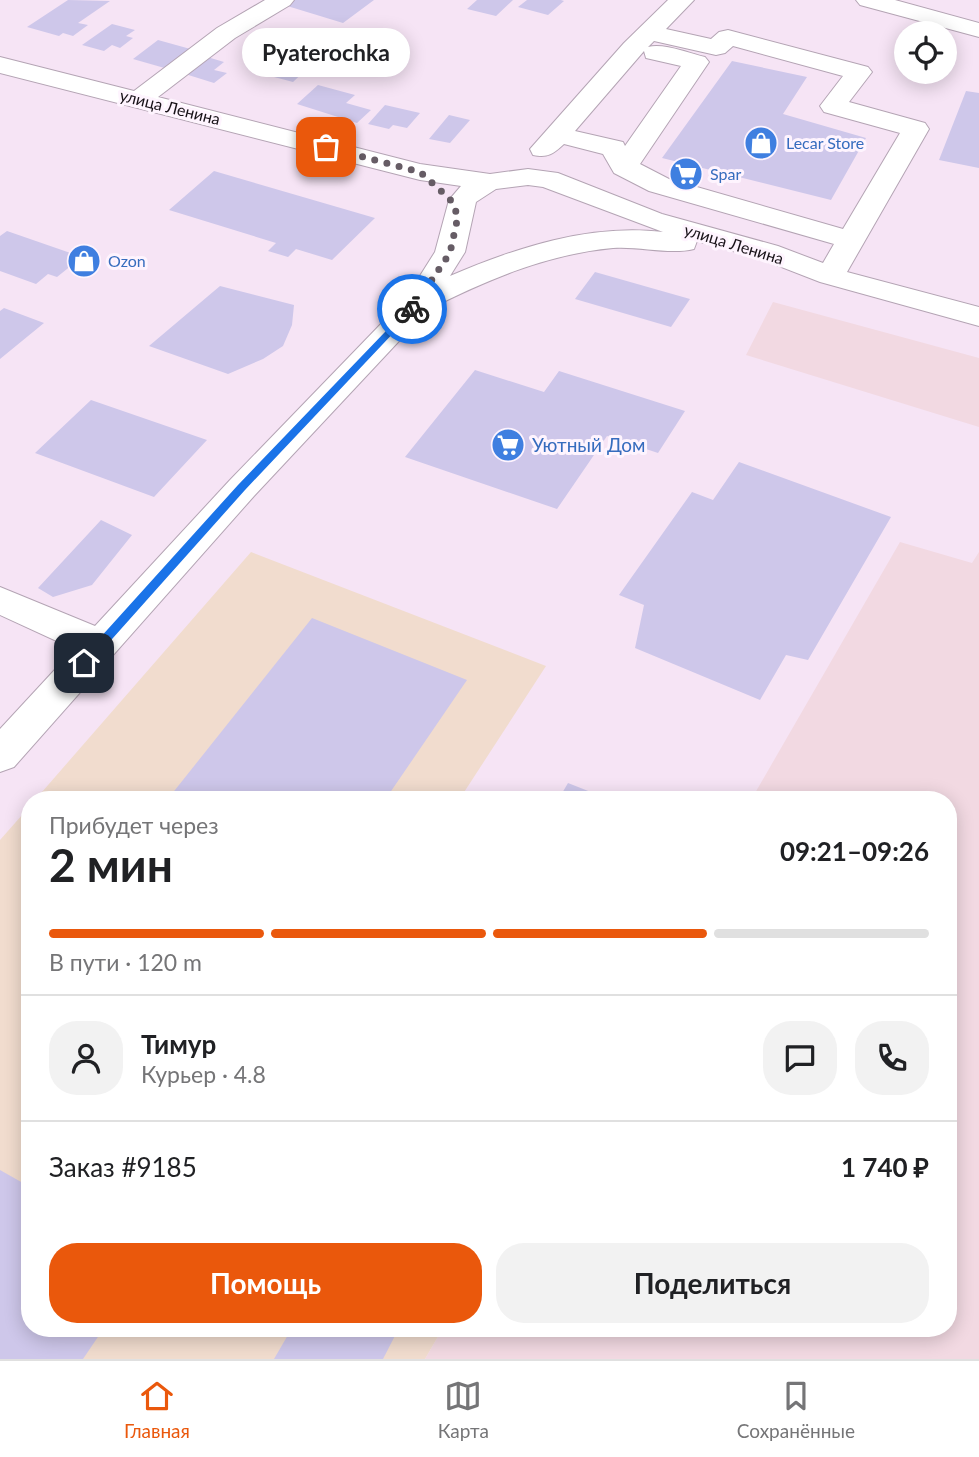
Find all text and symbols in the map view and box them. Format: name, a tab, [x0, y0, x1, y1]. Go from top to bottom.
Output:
map controls	[894, 21, 957, 84]
button: locate	[894, 21, 957, 84]
callout: Pyaterochka	[242, 28, 410, 77]
text: Pyaterochka	[262, 38, 390, 66]
street label: улица Ленина	[118, 85, 222, 128]
pin	[296, 117, 356, 177]
shop icon: Lecar Store	[742, 124, 780, 162]
icon: bag	[307, 128, 345, 166]
place label: Lecar Store	[786, 133, 864, 152]
supermarket icon: Spar	[667, 155, 705, 193]
place label: Spar	[710, 164, 741, 183]
street label: улица Ленина	[682, 219, 786, 268]
shop icon: Ozon	[65, 242, 103, 280]
place label: Ozon	[108, 251, 146, 270]
courier	[377, 274, 447, 344]
icon: bike	[393, 290, 431, 328]
supermarket icon: Уютный Дом	[489, 426, 527, 464]
place label: Уютный Дом	[532, 433, 645, 456]
pin	[54, 633, 114, 693]
icon: home	[65, 644, 103, 682]
text: Прибудет через	[49, 811, 219, 839]
text: 09:21–09:26	[780, 835, 929, 867]
text: 2 мин	[49, 837, 173, 892]
text: В пути · 120 m	[49, 948, 202, 976]
button: person	[49, 1021, 123, 1095]
button: chat	[763, 1021, 837, 1095]
button: phone	[855, 1021, 929, 1095]
text: Тимур	[141, 1028, 216, 1060]
text: Курьер · 4.8	[141, 1060, 266, 1088]
text: Заказ #9185	[49, 1151, 197, 1183]
text: 1 740 ₽	[841, 1151, 929, 1183]
button: Помощь	[49, 1243, 482, 1323]
button: Поделиться	[496, 1243, 929, 1323]
tab: Главная	[124, 1377, 190, 1442]
tab: Карта	[438, 1377, 489, 1442]
tab: Сохранённые	[737, 1377, 855, 1442]

